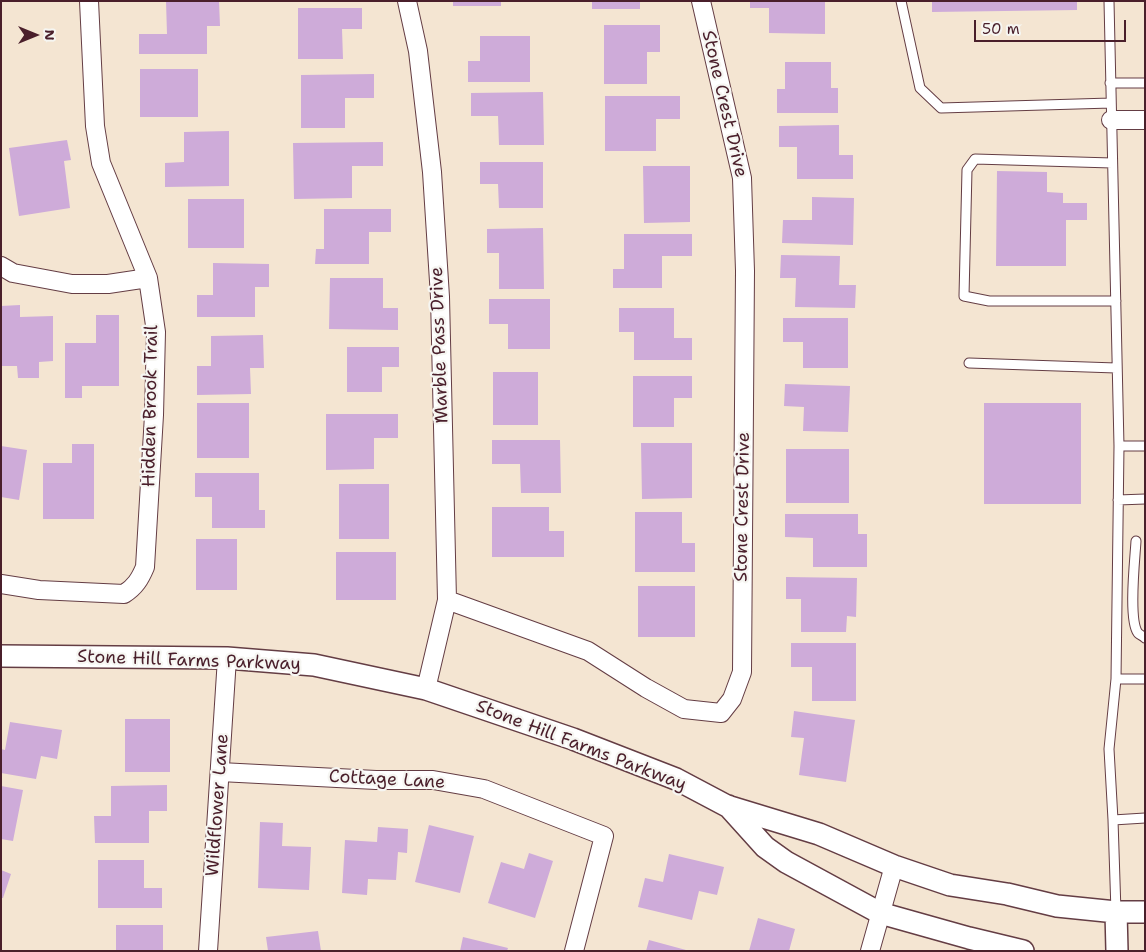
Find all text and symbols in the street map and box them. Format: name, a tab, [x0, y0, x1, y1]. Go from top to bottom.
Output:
north arrow	[10, 10, 60, 60]
scale bar	[976, 10, 1128, 42]
text: 50 m	[982, 19, 1020, 39]
text: N	[41, 29, 59, 41]
street label: Stone Crest Drive	[697, 29, 751, 179]
street label: Marble Pass Drive	[426, 266, 454, 424]
street label: Hidden Brook Trail	[139, 325, 163, 487]
street label: Stone Crest Drive	[731, 432, 755, 582]
street label: Stone Hill Farms Parkway	[77, 646, 301, 676]
street label: Stone Hill Farms Parkway	[473, 696, 689, 796]
street label: Wildflower Lane	[202, 733, 234, 877]
street label: Cottage Lane	[328, 766, 446, 794]

